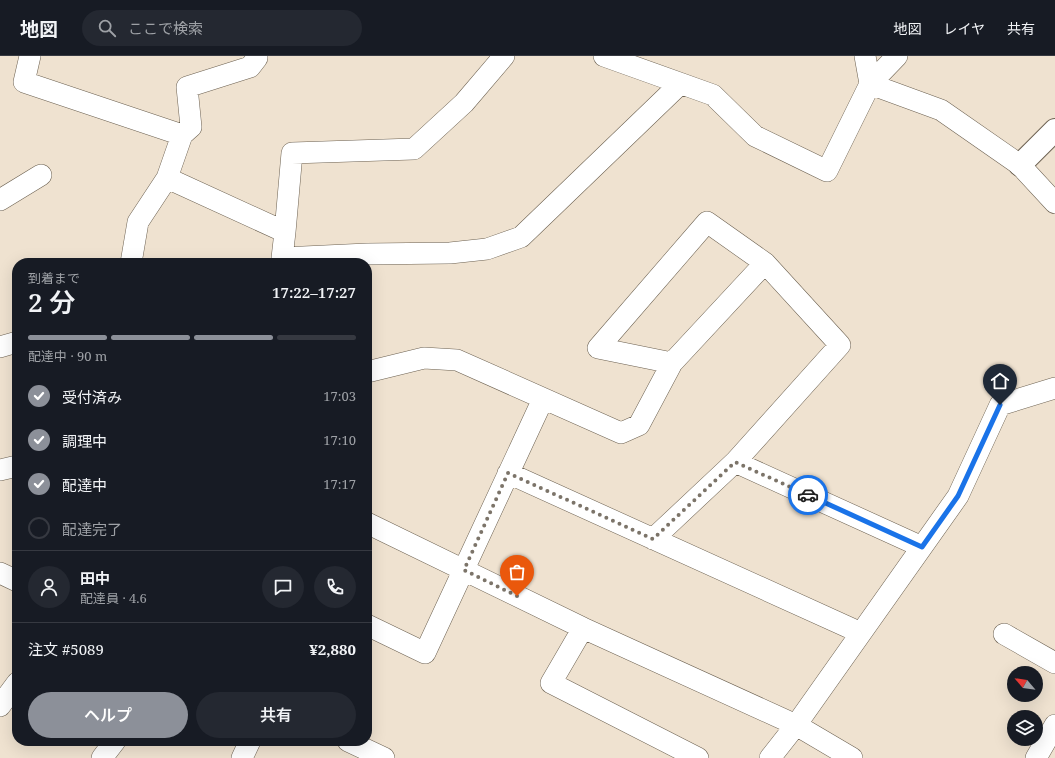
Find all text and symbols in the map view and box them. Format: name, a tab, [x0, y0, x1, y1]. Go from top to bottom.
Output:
search box	[82, 10, 362, 46]
text: 地図	[20, 16, 58, 42]
icon: search	[96, 17, 118, 39]
text: ここで検索	[128, 18, 203, 38]
text: 地図	[893, 19, 921, 38]
text: レイヤ	[943, 19, 985, 38]
text: 共有	[1007, 19, 1035, 38]
text: 到着まで	[28, 269, 80, 287]
text: 17:22–17:27	[272, 282, 356, 302]
text: 2 分	[28, 284, 75, 320]
text: 配達中 · 90 m	[28, 347, 107, 365]
pin	[983, 364, 1017, 405]
icon: home	[989, 370, 1011, 392]
icon: check	[28, 385, 50, 407]
text: 受付済み	[62, 387, 122, 407]
text: 17:03	[323, 387, 356, 405]
icon: check	[28, 429, 50, 451]
text: 調理中	[62, 431, 107, 451]
text: 17:10	[323, 431, 356, 449]
icon: check	[28, 473, 50, 495]
text: 配達中	[62, 475, 107, 495]
text: 17:17	[323, 475, 356, 493]
courier	[788, 475, 828, 515]
icon: car	[797, 484, 819, 506]
text: 配達完了	[62, 519, 122, 539]
pin	[500, 555, 534, 596]
icon: bag	[506, 561, 528, 583]
button: person	[28, 566, 70, 608]
button: chat	[262, 566, 304, 608]
button: phone	[314, 566, 356, 608]
text: 田中	[80, 568, 110, 588]
text: 配達員 · 4.6	[80, 589, 147, 607]
text: 注文 #5089	[28, 639, 104, 659]
text: ¥2,880	[309, 639, 356, 659]
north arrow	[1007, 666, 1043, 702]
map controls	[1007, 666, 1043, 746]
button: ヘルプ	[28, 692, 188, 738]
button: 共有	[196, 692, 356, 738]
button: layers	[1007, 710, 1043, 746]

